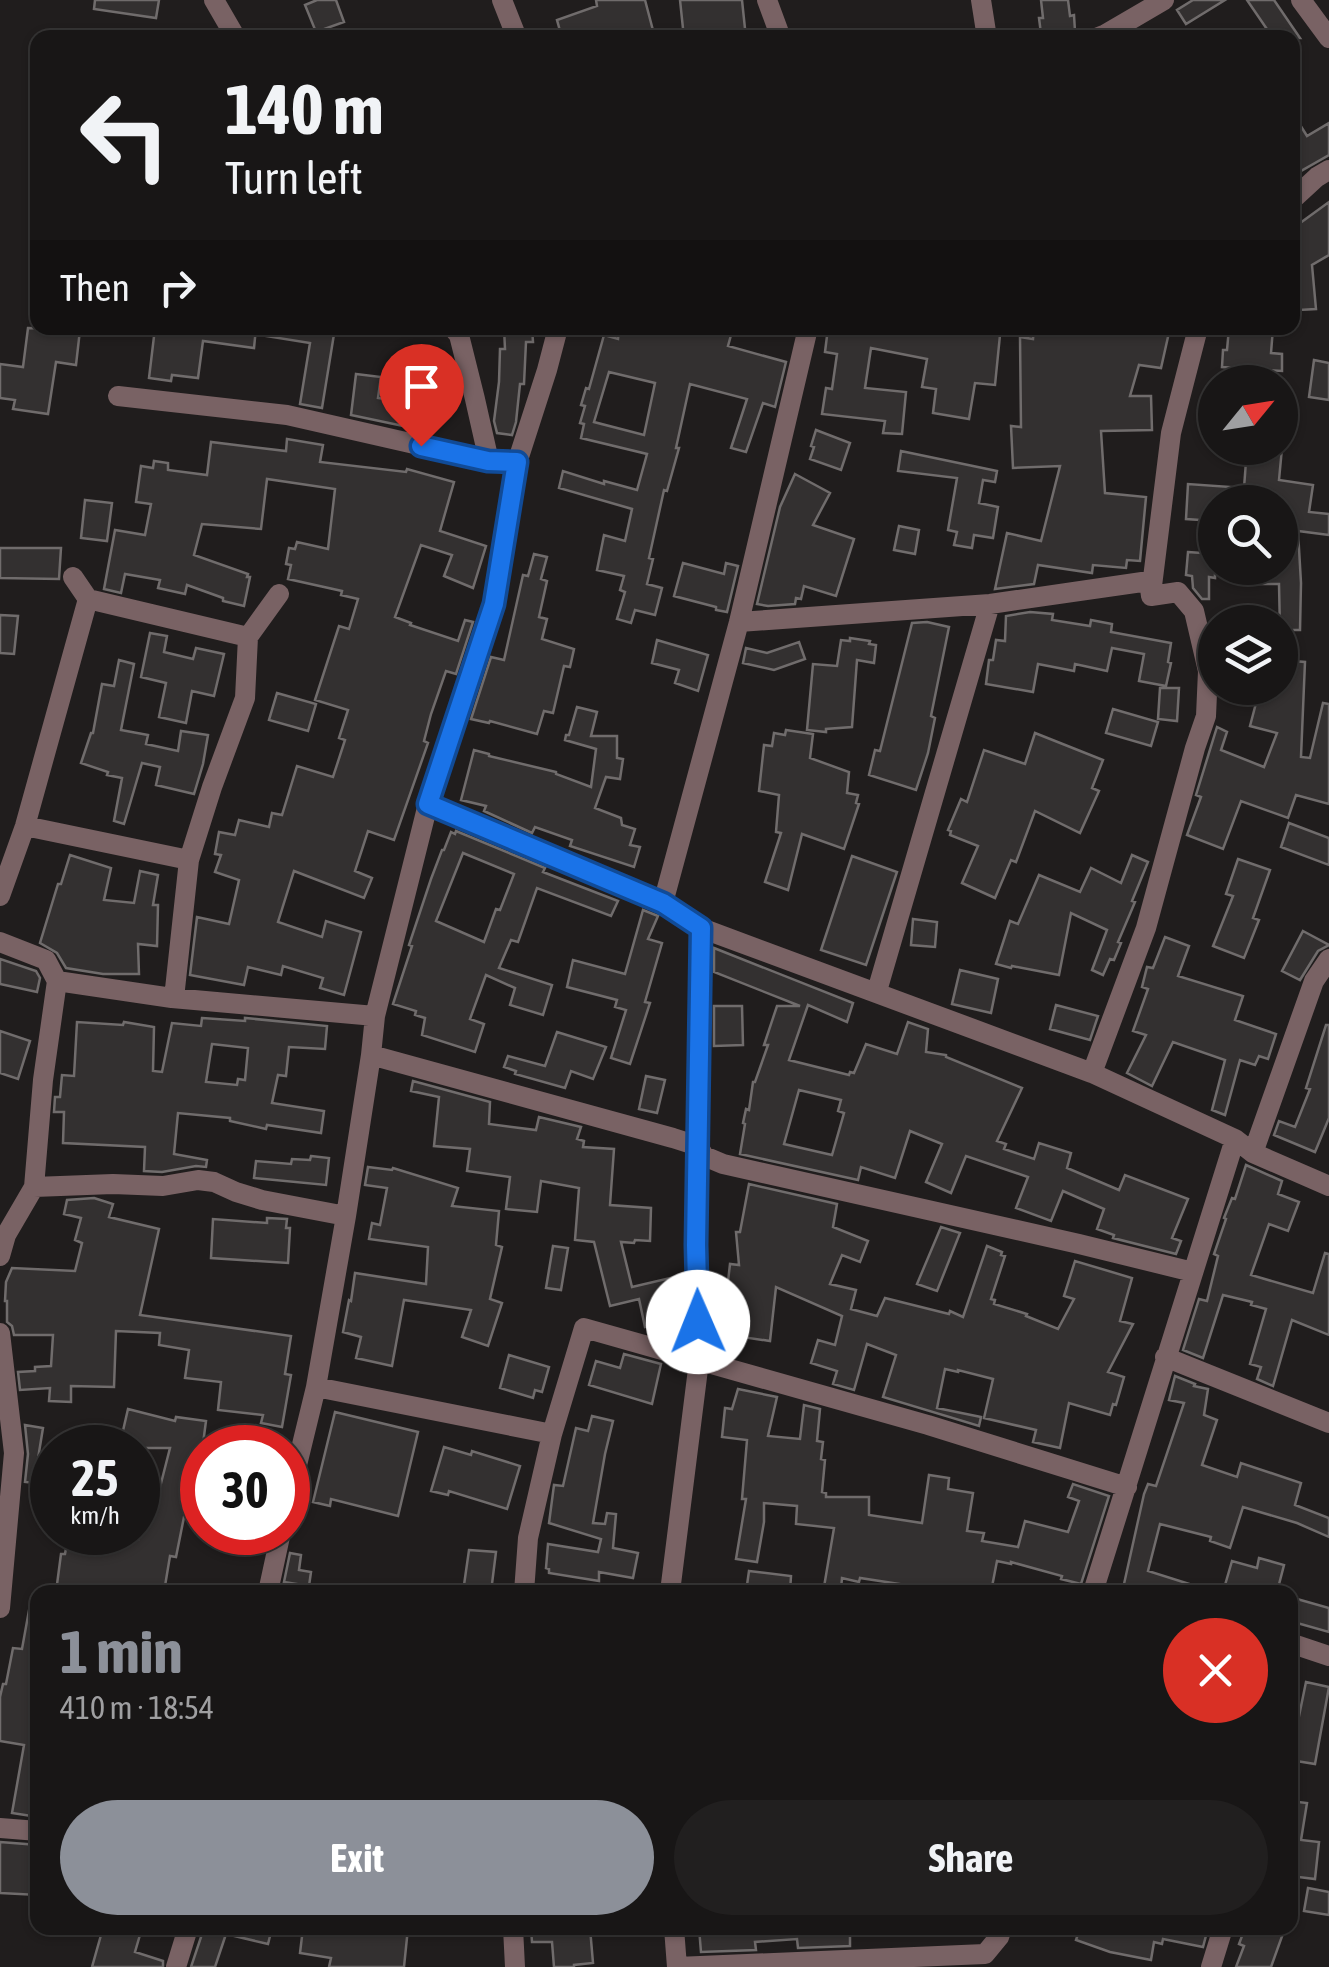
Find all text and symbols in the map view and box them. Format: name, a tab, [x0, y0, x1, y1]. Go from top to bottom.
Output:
text: 140 m	[225, 69, 384, 149]
icon: left	[60, 70, 190, 200]
text: Turn left	[225, 152, 363, 204]
icon: right	[150, 260, 205, 315]
text: Then	[60, 266, 130, 309]
pin	[379, 344, 464, 447]
icon: arrive	[394, 359, 449, 414]
north arrow	[1198, 365, 1298, 465]
map controls	[1198, 365, 1298, 705]
button: search	[1198, 485, 1298, 585]
button: layers	[1198, 605, 1298, 705]
position arrow	[646, 1270, 750, 1374]
speed limit sign: 30	[180, 1425, 310, 1555]
text: 25	[71, 1449, 118, 1507]
text: km/h	[70, 1501, 120, 1529]
text: 1 min	[60, 1617, 183, 1686]
button: close	[1163, 1618, 1268, 1723]
text: 410 m · 18:54	[60, 1689, 214, 1726]
button: Exit	[60, 1800, 654, 1915]
button: Share	[674, 1800, 1268, 1915]

